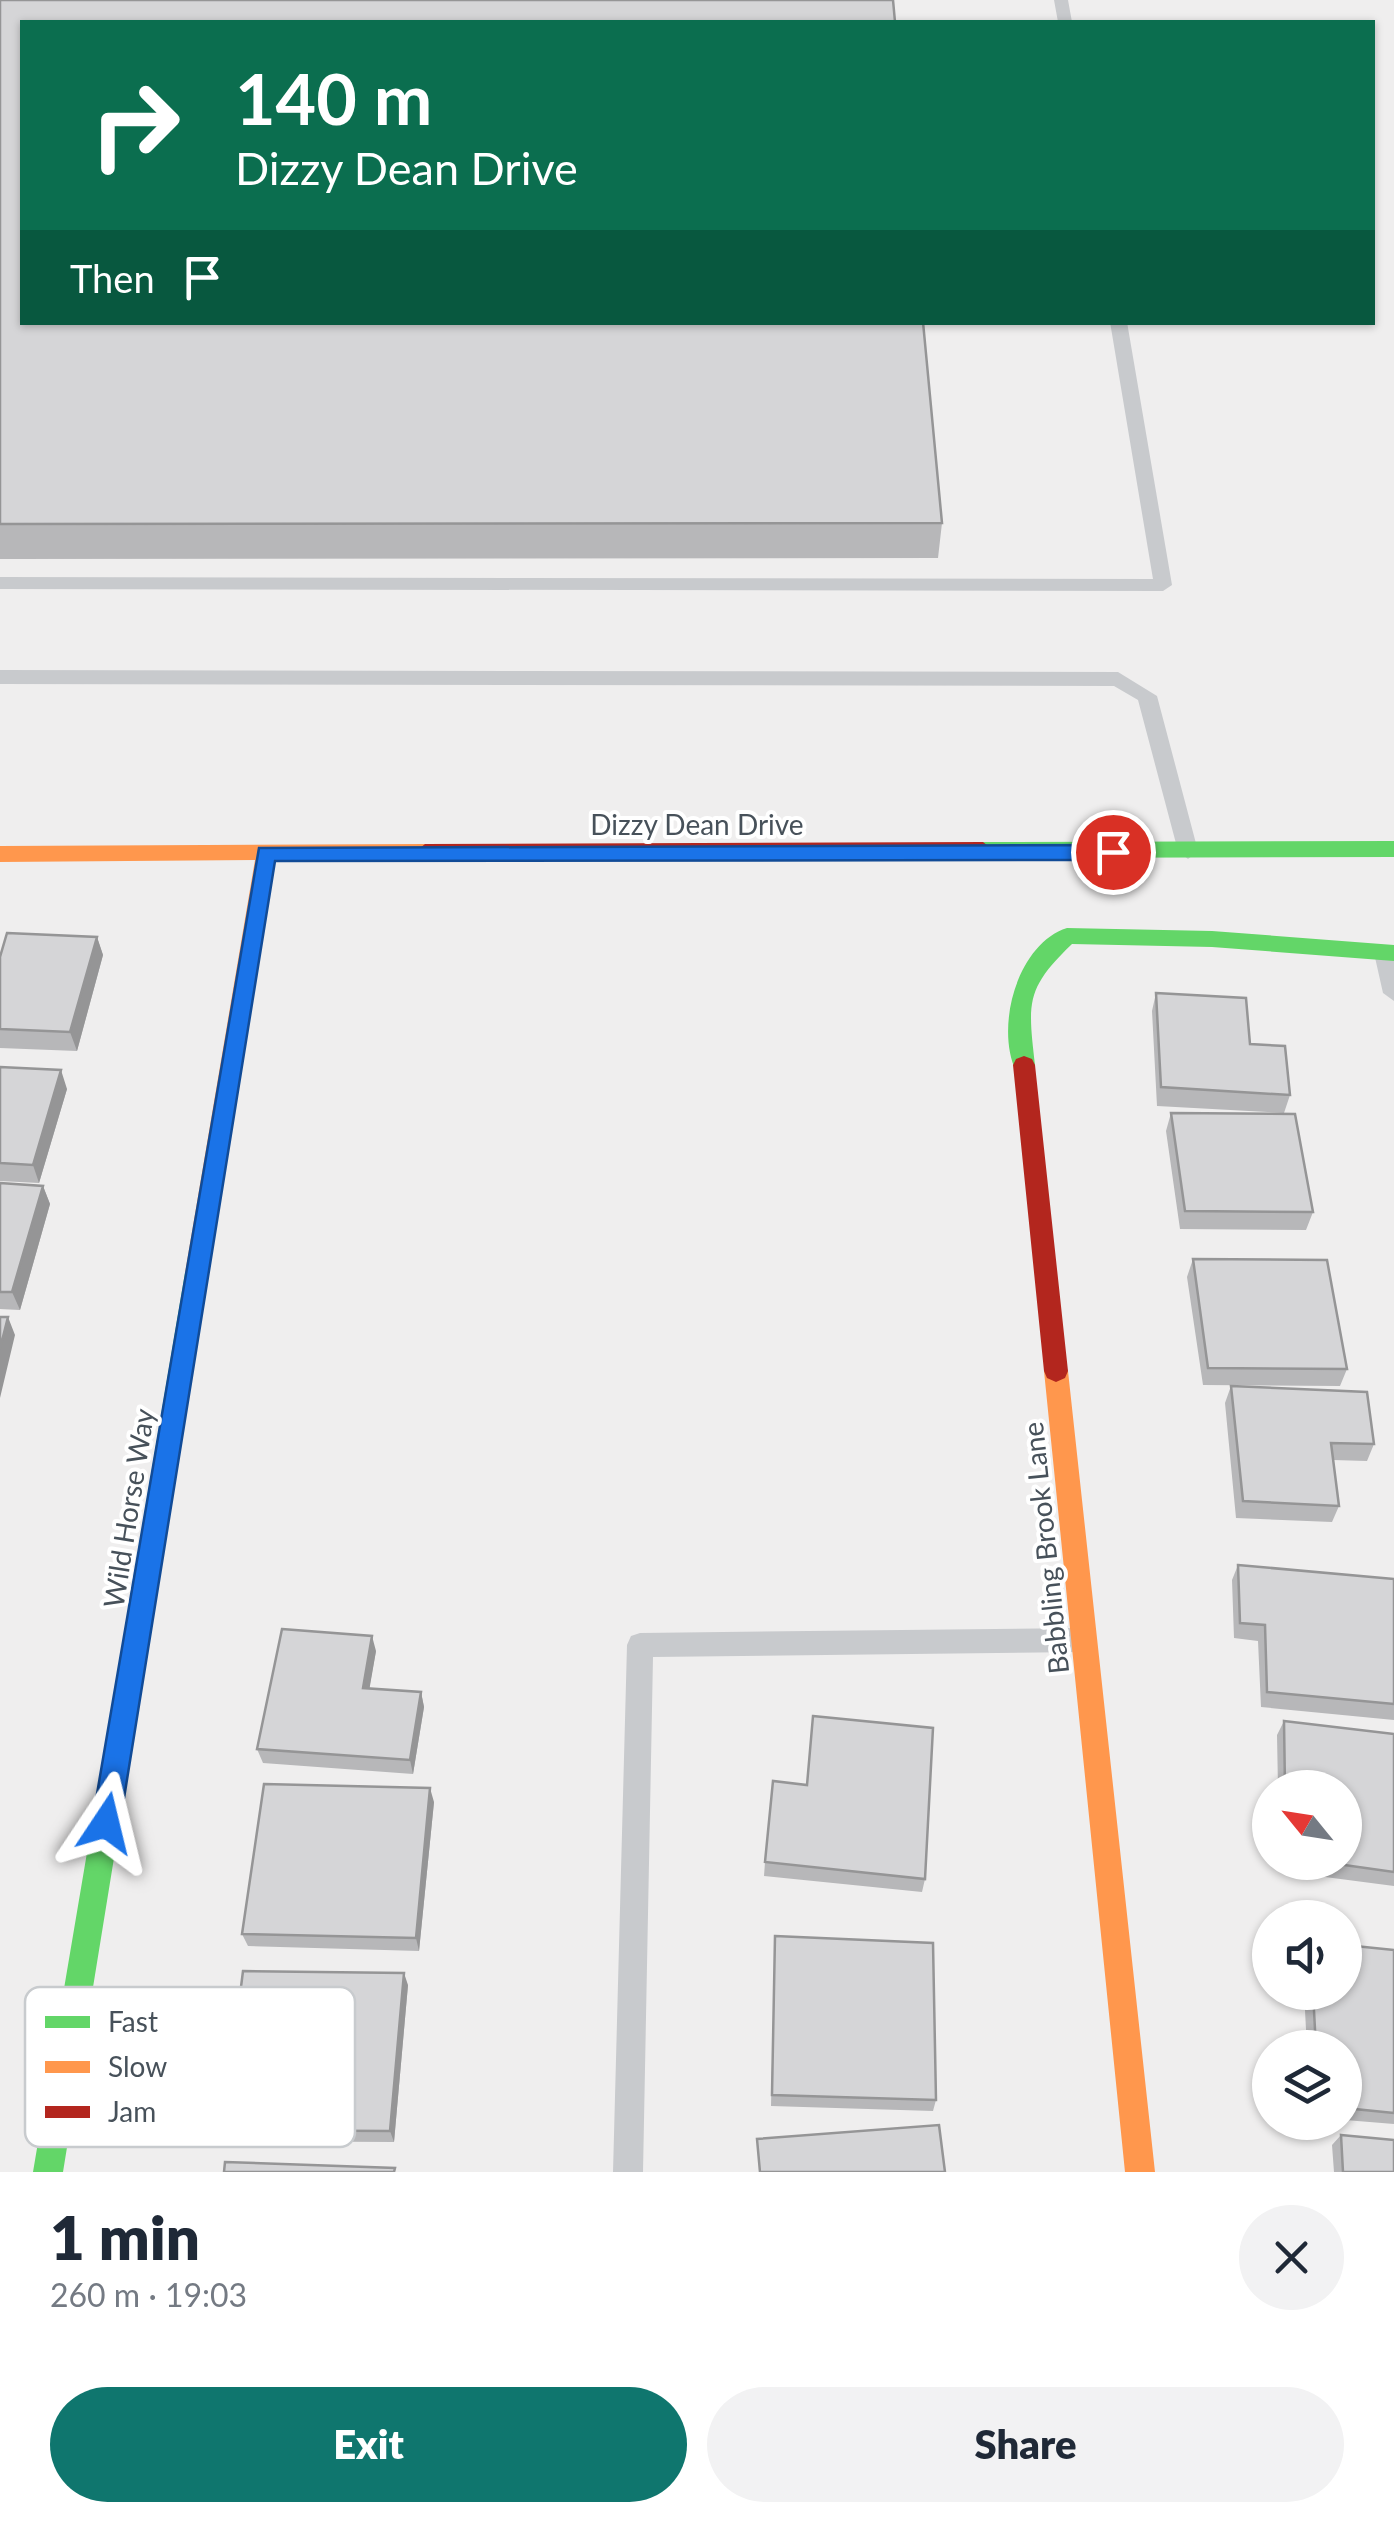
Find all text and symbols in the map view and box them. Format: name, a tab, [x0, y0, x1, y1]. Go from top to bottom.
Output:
text: 140 m	[235, 56, 432, 140]
icon: right	[70, 60, 200, 190]
text: Dizzy Dean Drive	[235, 141, 578, 195]
icon: arrive	[175, 250, 230, 305]
text: Then	[70, 255, 155, 301]
street label: Dizzy Dean Drive	[590, 807, 804, 841]
pin	[1071, 810, 1156, 895]
icon: arrive	[1086, 825, 1141, 880]
street label: Wild Horse Way	[95, 1405, 161, 1610]
street label: Babbling Brook Lane	[1015, 1420, 1075, 1676]
north arrow	[1252, 1770, 1362, 1880]
map controls	[1252, 1770, 1362, 2140]
position arrow	[54, 1771, 158, 1875]
button: sound	[1252, 1900, 1362, 2010]
legend	[25, 1987, 355, 2147]
text: Fast	[108, 2004, 158, 2038]
button: layers	[1252, 2030, 1362, 2140]
text: Slow	[108, 2049, 167, 2083]
text: Jam	[108, 2094, 156, 2128]
text: 1 min	[50, 2201, 200, 2273]
button: close	[1239, 2205, 1344, 2310]
text: 260 m · 19:03	[50, 2275, 247, 2314]
button: Exit	[50, 2387, 687, 2502]
button: Share	[707, 2387, 1344, 2502]

